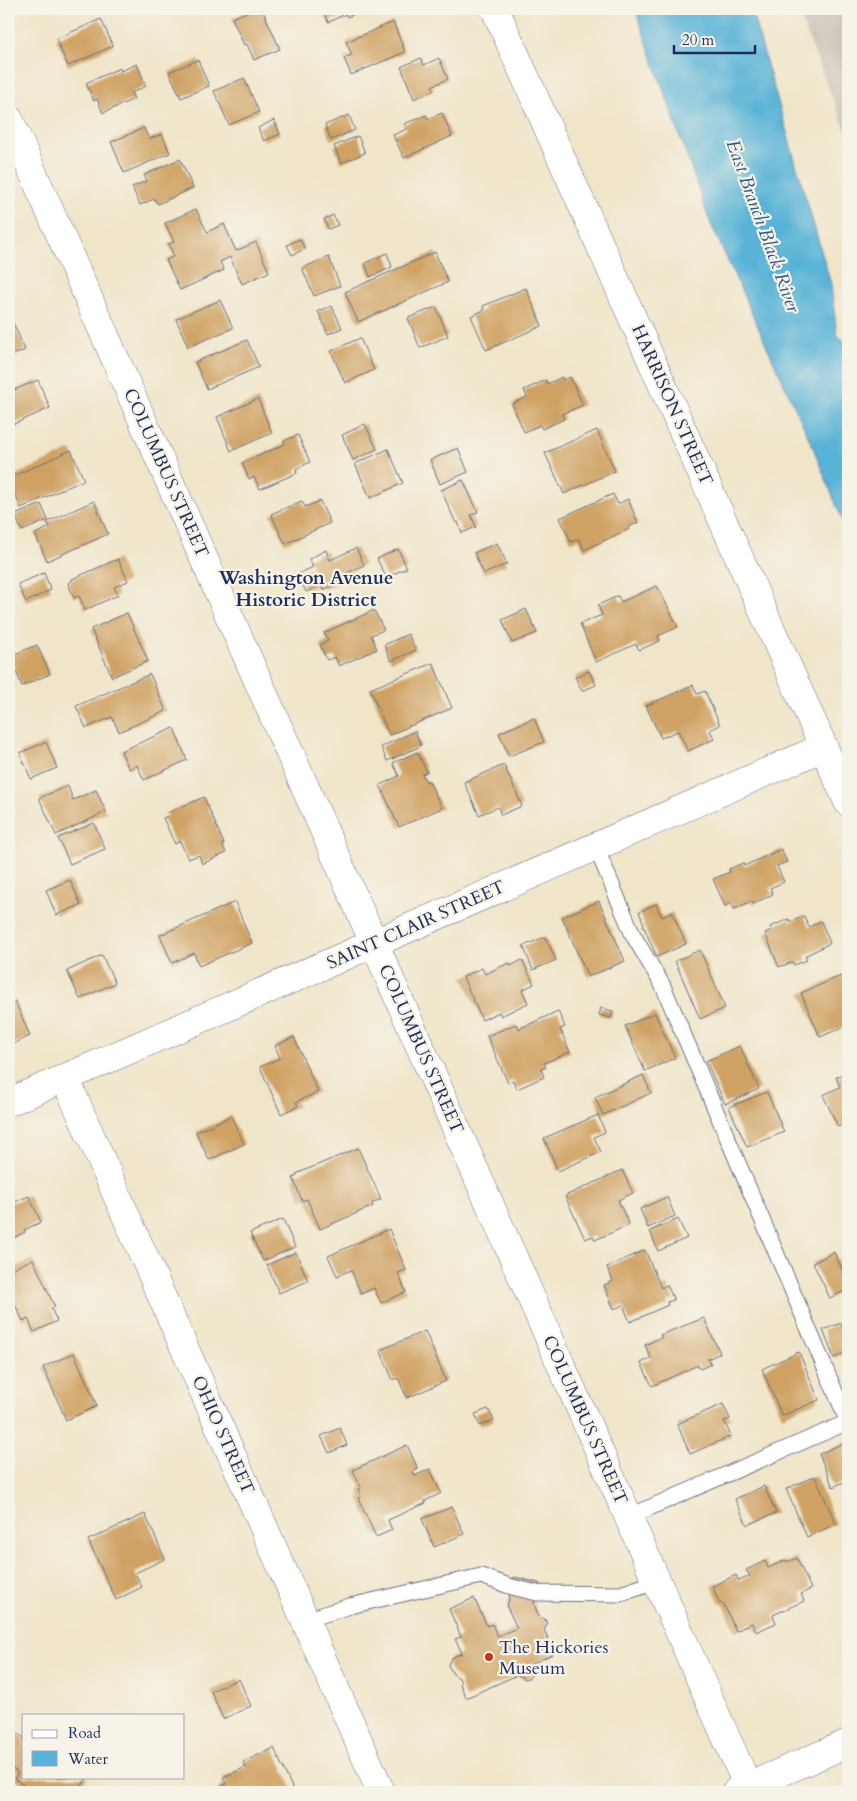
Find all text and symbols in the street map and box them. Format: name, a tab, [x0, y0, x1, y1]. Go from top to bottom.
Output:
scale bar	[674, 22, 756, 54]
text: 20 m	[682, 30, 714, 50]
water label: East Branch Black River	[720, 136, 807, 317]
street label: HARRISON STREET	[625, 321, 719, 489]
street label: COLUMBUS STREET	[117, 384, 215, 562]
district label: Washington Avenue Historic District	[218, 565, 393, 613]
street label: SAINT CLAIR STREET	[323, 874, 509, 976]
street label: COLUMBUS STREET	[372, 960, 470, 1138]
street label: COLUMBUS STREET	[536, 1331, 634, 1509]
street label: OHIO STREET	[186, 1372, 260, 1498]
place label: The Hickories Museum	[499, 1635, 609, 1681]
marker: The Hickories Museum	[483, 1651, 495, 1663]
legend	[22, 1714, 185, 1778]
text: Road	[68, 1723, 101, 1743]
text: Water	[67, 1749, 109, 1769]

